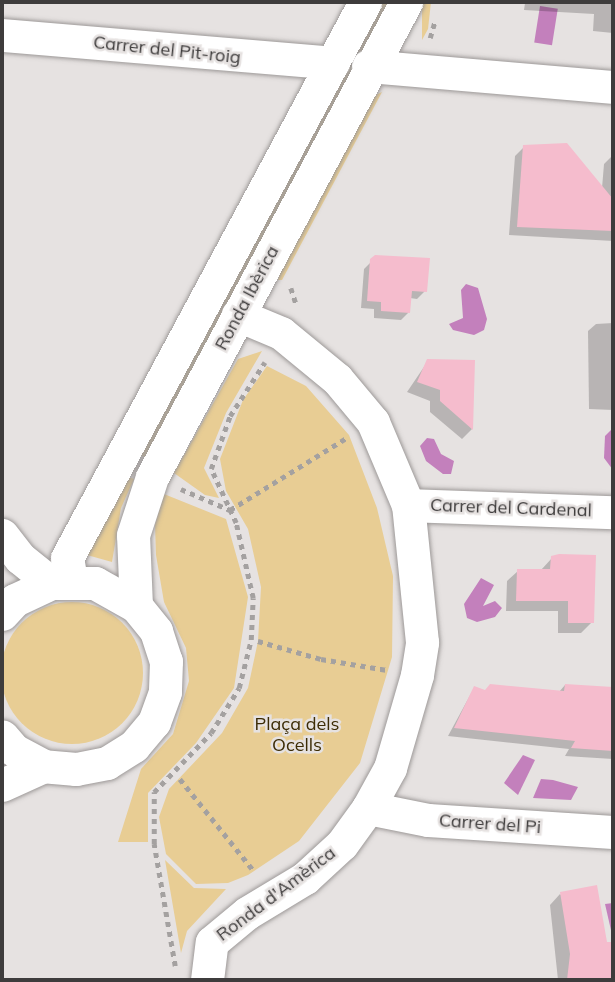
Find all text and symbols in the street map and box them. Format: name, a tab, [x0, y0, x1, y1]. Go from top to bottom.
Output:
street label: Carrer del Pit-roig	[92, 32, 242, 68]
street label: Ronda Ibèrica	[210, 242, 284, 354]
street label: Carrer del Cardenal	[430, 494, 592, 522]
park label: Plaça dels Ocells	[255, 714, 339, 756]
street label: Carrer del Pi	[438, 810, 542, 838]
street label: Ronda d'Amèrica	[212, 842, 340, 946]

